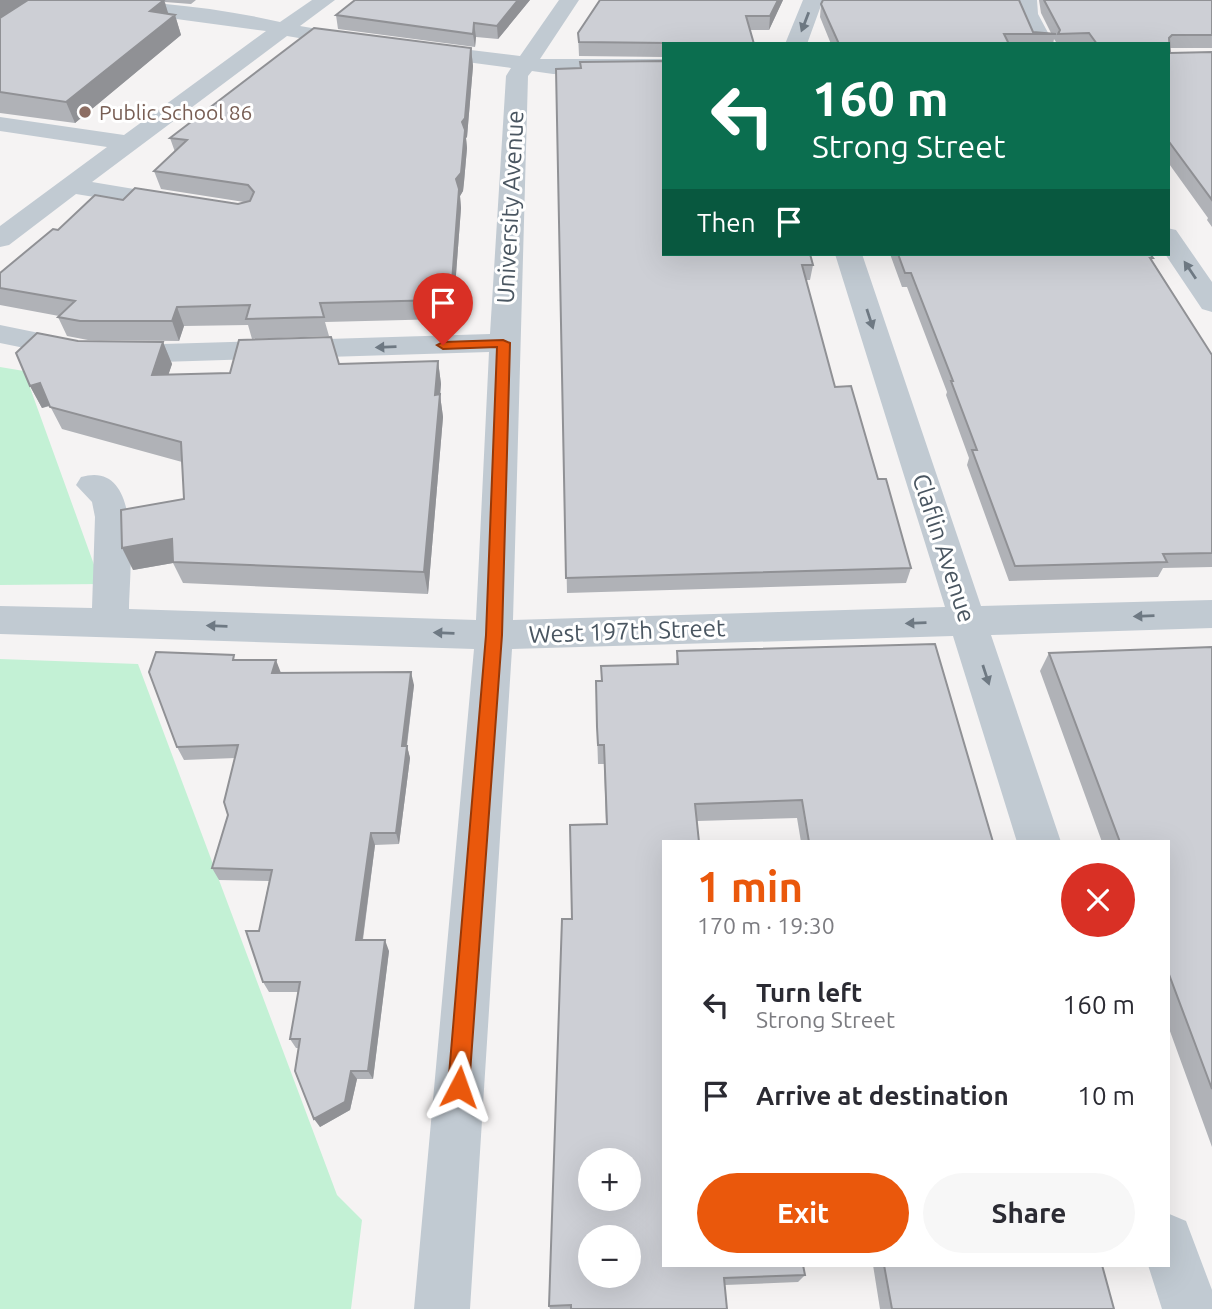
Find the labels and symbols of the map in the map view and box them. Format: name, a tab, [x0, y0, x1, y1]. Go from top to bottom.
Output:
one-way arrow	[799, 11, 810, 32]
place label: Public School 86	[99, 100, 252, 124]
marker: Public School 86	[77, 104, 93, 120]
street label: University Avenue	[491, 110, 529, 304]
one-way arrow	[1183, 260, 1196, 280]
pin	[413, 273, 473, 345]
one-way arrow	[865, 308, 876, 329]
one-way arrow	[375, 341, 397, 353]
street label: Claflin Avenue	[907, 470, 981, 626]
one-way arrow	[1133, 611, 1155, 622]
street label: West 197th Street	[528, 614, 726, 648]
one-way arrow	[905, 617, 927, 629]
one-way arrow	[205, 621, 227, 632]
one-way arrow	[433, 628, 455, 639]
one-way arrow	[981, 665, 991, 686]
position arrow	[422, 1050, 496, 1124]

